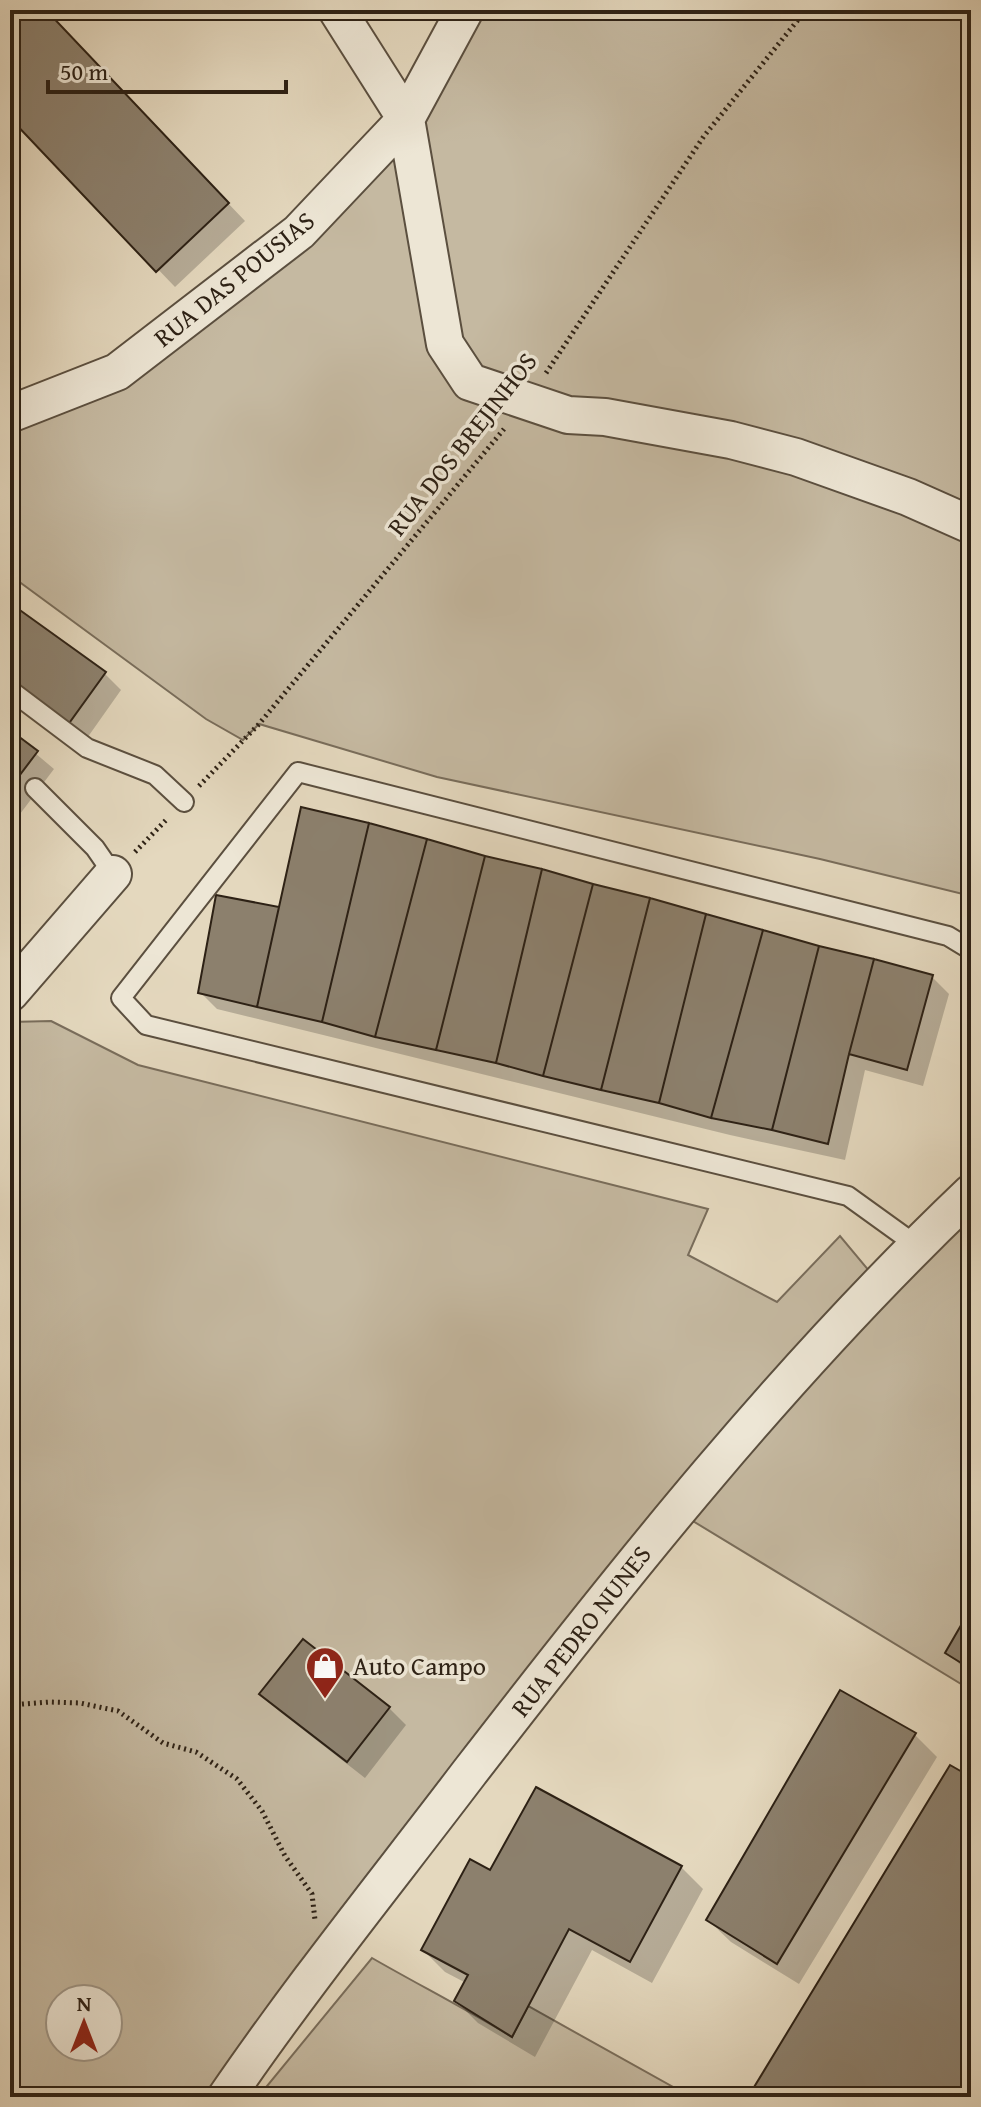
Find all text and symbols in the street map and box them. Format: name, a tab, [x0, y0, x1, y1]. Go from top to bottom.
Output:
scale bar	[48, 44, 286, 94]
text: 50 m	[60, 54, 108, 89]
street label: RUA DAS POUSIAS	[145, 201, 323, 356]
street label: RUA DOS BREJINHOS	[377, 343, 546, 544]
street label: RUA PEDRO NUNES	[501, 1536, 660, 1725]
shop icon: Auto Campo	[304, 1645, 346, 1700]
place label: Auto Campo	[353, 1646, 486, 1685]
north arrow	[44, 1983, 124, 2063]
text: N	[77, 1987, 92, 2019]

